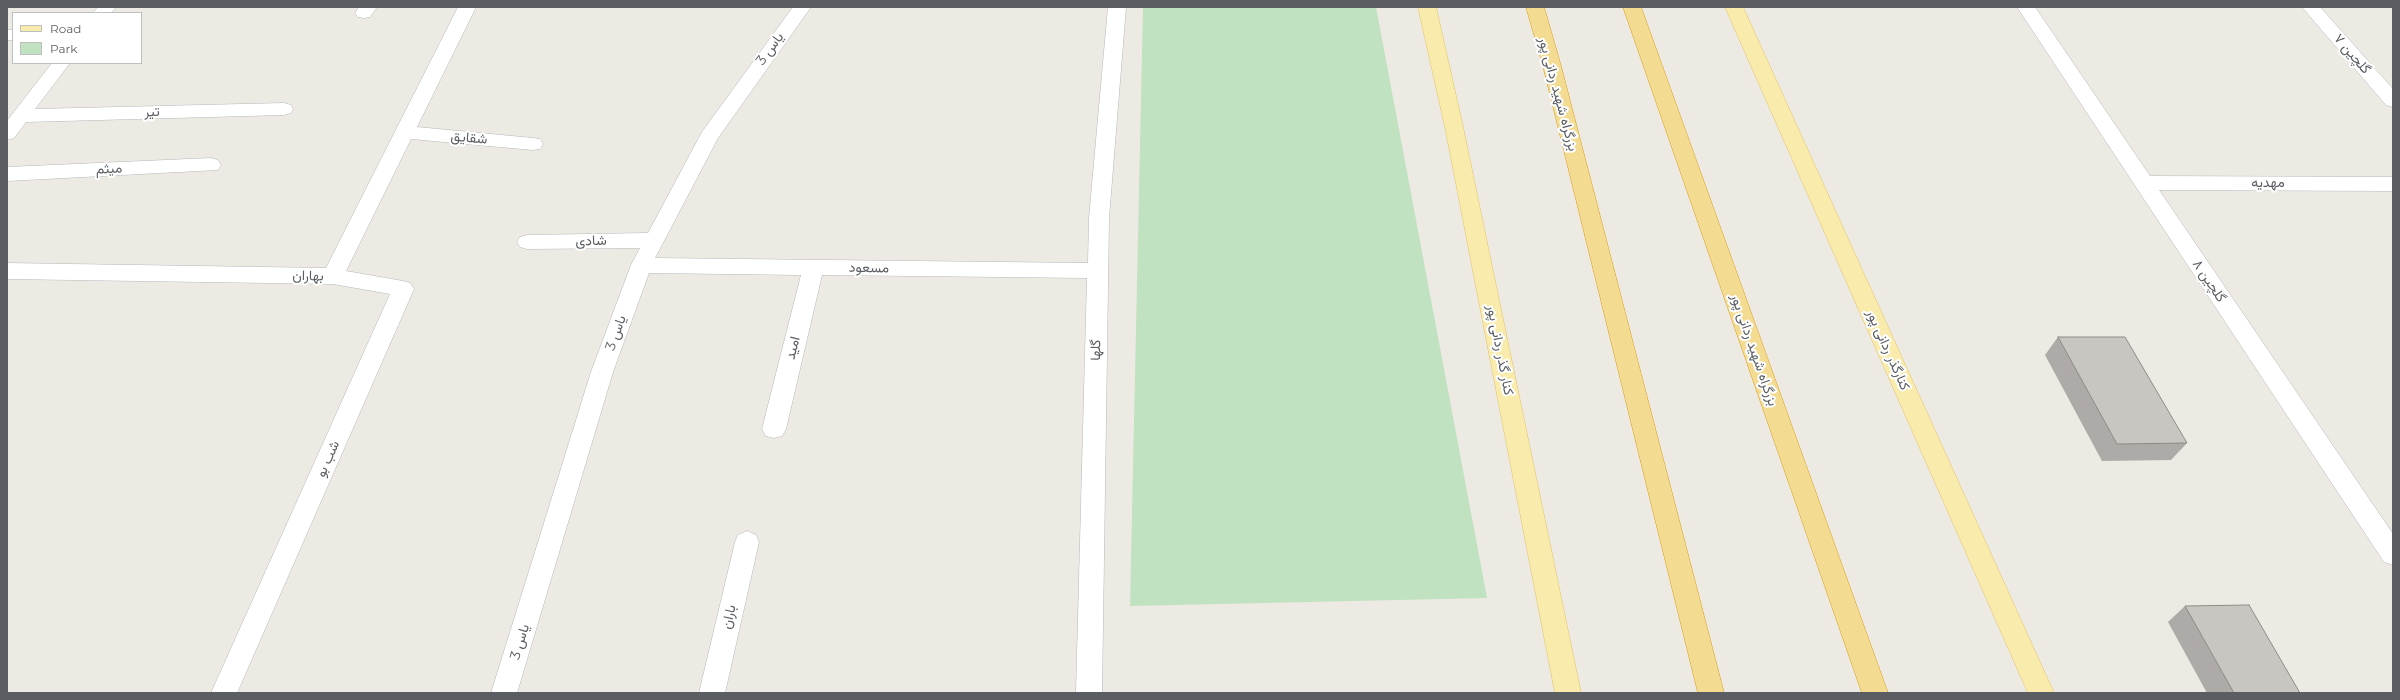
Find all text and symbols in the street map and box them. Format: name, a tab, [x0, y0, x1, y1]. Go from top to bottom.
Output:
legend	[12, 12, 142, 64]
text: Road	[50, 21, 81, 36]
street label: یاس 3	[753, 29, 787, 69]
street label: گلچین ۷	[2330, 30, 2374, 78]
street label: بزرگراه شهید ردانی پور	[1535, 35, 1581, 153]
text: Park	[50, 41, 77, 56]
street label: تیر	[144, 103, 160, 121]
street label: شقایق	[450, 128, 488, 148]
street label: میثم	[95, 160, 123, 178]
street label: مهدیه	[2251, 175, 2285, 191]
street label: شادی	[575, 232, 607, 250]
street label: گلچین ۸	[2189, 256, 2229, 306]
street label: مسعود	[849, 259, 889, 277]
street label: بهاران	[292, 267, 324, 285]
street label: بزرگراه شهید ردانی پور	[1727, 292, 1781, 408]
street label: کنار گذر ردانی پور	[1483, 303, 1517, 397]
street label: کنارگذر ردانی پور	[1863, 307, 1913, 393]
street label: یاس 3	[602, 313, 630, 353]
street label: امید	[782, 335, 804, 361]
street label: گلها	[1087, 339, 1105, 361]
street label: شب بو	[313, 438, 343, 480]
street label: باران	[718, 603, 740, 631]
street label: یاس 3	[507, 622, 533, 662]

